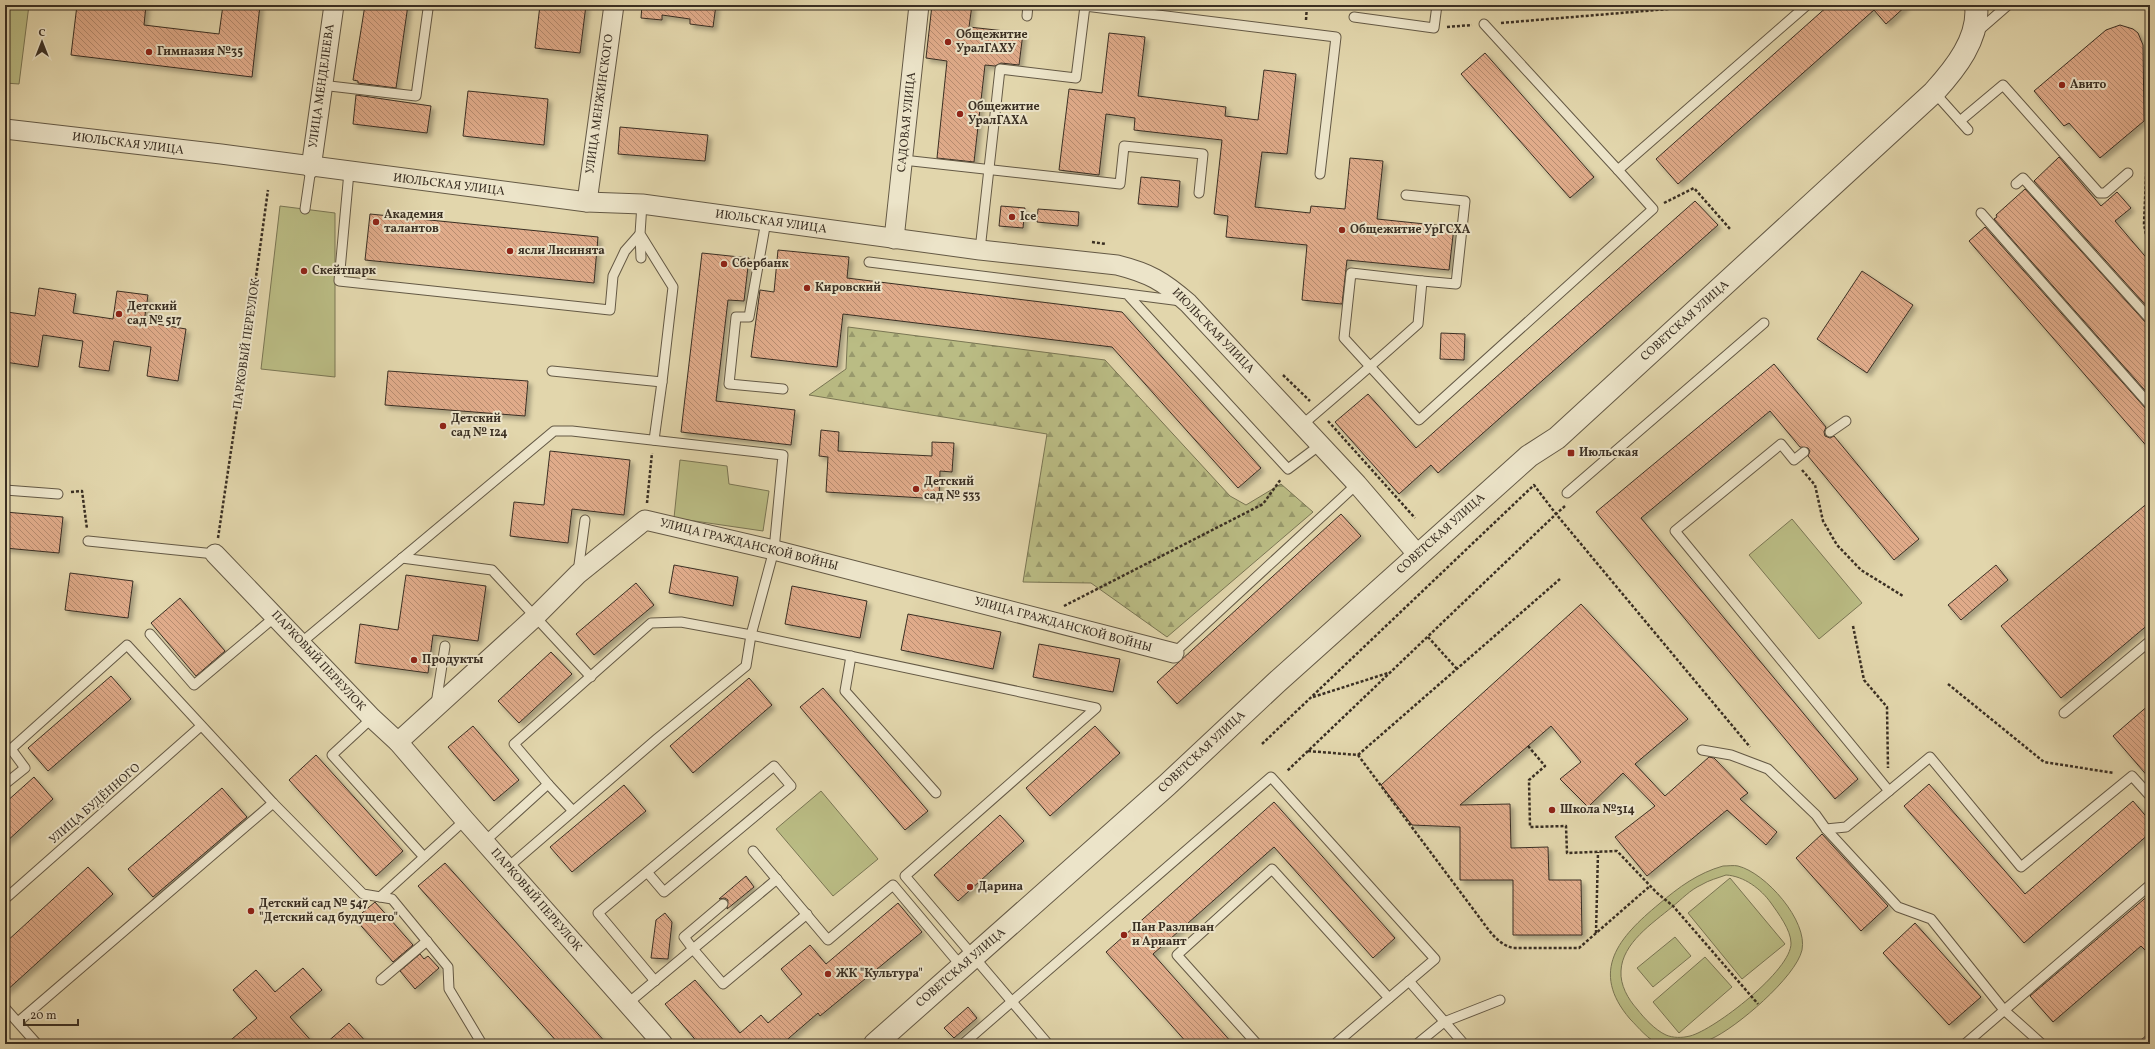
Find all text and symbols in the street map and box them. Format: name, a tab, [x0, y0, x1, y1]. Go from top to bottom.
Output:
north arrow	[22, 22, 62, 62]
street label: УЛИЦА МЕНДЕЛЕЕВА	[305, 22, 339, 149]
text: С	[38, 26, 46, 41]
place label: Общежитие УралГАХУ	[956, 27, 1028, 57]
street label: УЛИЦА МЕНЖИНСКОГО	[582, 33, 618, 175]
marker: Общежитие УралГАХУ	[943, 37, 953, 47]
place label: Гимназия №35	[157, 44, 243, 60]
marker: Гимназия №35	[144, 47, 154, 57]
street label: САДОВАЯ УЛИЦА	[894, 71, 920, 173]
place label: Авито	[2070, 77, 2107, 93]
marker: Авито	[2057, 80, 2067, 90]
place label: Общежитие УралГАХА	[968, 99, 1040, 129]
marker: Общежитие УралГАХА	[955, 109, 965, 119]
street label: ИЮЛЬСКАЯ УЛИЦА	[71, 129, 185, 159]
street label: ИЮЛЬСКАЯ УЛИЦА	[392, 170, 506, 200]
street label: ИЮЛЬСКАЯ УЛИЦА	[714, 206, 828, 238]
place label: Академия талантов	[384, 207, 443, 237]
place label: Ice	[1020, 209, 1036, 225]
marker: Ice	[1007, 212, 1017, 222]
marker: Академия талантов	[371, 217, 381, 227]
place label: Общежитие УрГСХА	[1350, 222, 1471, 238]
marker: Общежитие УрГСХА	[1337, 225, 1347, 235]
place label: ясли Лисинята	[518, 243, 605, 259]
marker: ясли Лисинята	[505, 246, 515, 256]
place label: Сбербанк	[732, 256, 789, 272]
marker: Сбербанк	[719, 259, 729, 269]
place label: Скейтпарк	[312, 263, 376, 279]
marker: Скейтпарк	[299, 266, 309, 276]
street label: СОВЕТСКАЯ УЛИЦА	[1637, 277, 1733, 365]
street label: ПАРКОВЫЙ ПЕРЕУЛОК	[229, 278, 264, 410]
place label: Кировский	[815, 280, 881, 296]
marker: Кировский	[802, 283, 812, 293]
street label: ИЮЛЬСКАЯ УЛИЦА	[1168, 285, 1258, 377]
place label: Детский сад № 517	[127, 299, 182, 329]
marker: Детский сад № 517	[114, 309, 124, 319]
place label: Детский сад № 124	[451, 411, 508, 441]
marker: Детский сад № 124	[438, 421, 448, 431]
place label: Июльская	[1579, 445, 1638, 461]
marker: Июльская	[1566, 448, 1576, 458]
place label: Детский сад № 533	[924, 474, 980, 504]
marker: Детский сад № 533	[911, 484, 921, 494]
street label: СОВЕТСКАЯ УЛИЦА	[1393, 490, 1489, 578]
street label: УЛИЦА ГРАЖДАНСКОЙ ВОЙНЫ	[658, 514, 840, 575]
street label: УЛИЦА ГРАЖДАНСКОЙ ВОЙНЫ	[972, 593, 1154, 656]
street label: ПАРКОВЫЙ ПЕРЕУЛОК	[267, 607, 370, 715]
place label: Продукты	[422, 652, 483, 668]
marker: Продукты	[409, 655, 419, 665]
street label: СОВЕТСКАЯ УЛИЦА	[1155, 707, 1249, 797]
street label: УЛИЦА БУДЁННОГО	[45, 759, 144, 848]
place label: Школа №314	[1560, 802, 1635, 818]
marker: Школа №314	[1547, 805, 1557, 815]
street label: ПАРКОВЫЙ ПЕРЕУЛОК	[487, 844, 586, 955]
place label: Дарина	[978, 879, 1024, 895]
marker: Дарина	[965, 882, 975, 892]
place label: Детский сад № 547 "Детский сад будущего"	[259, 896, 398, 926]
marker: Детский сад № 547 "Детский сад будущего"	[246, 906, 256, 916]
place label: Пан Разливан и Ариант	[1132, 920, 1214, 950]
street label: СОВЕТСКАЯ УЛИЦА	[913, 924, 1010, 1011]
marker: Пан Разливан и Ариант	[1119, 930, 1129, 940]
place label: ЖК "Культура"	[836, 966, 923, 982]
marker: ЖК "Культура"	[823, 969, 833, 979]
scale bar	[24, 1001, 78, 1027]
text: 20 m	[30, 1008, 57, 1024]

